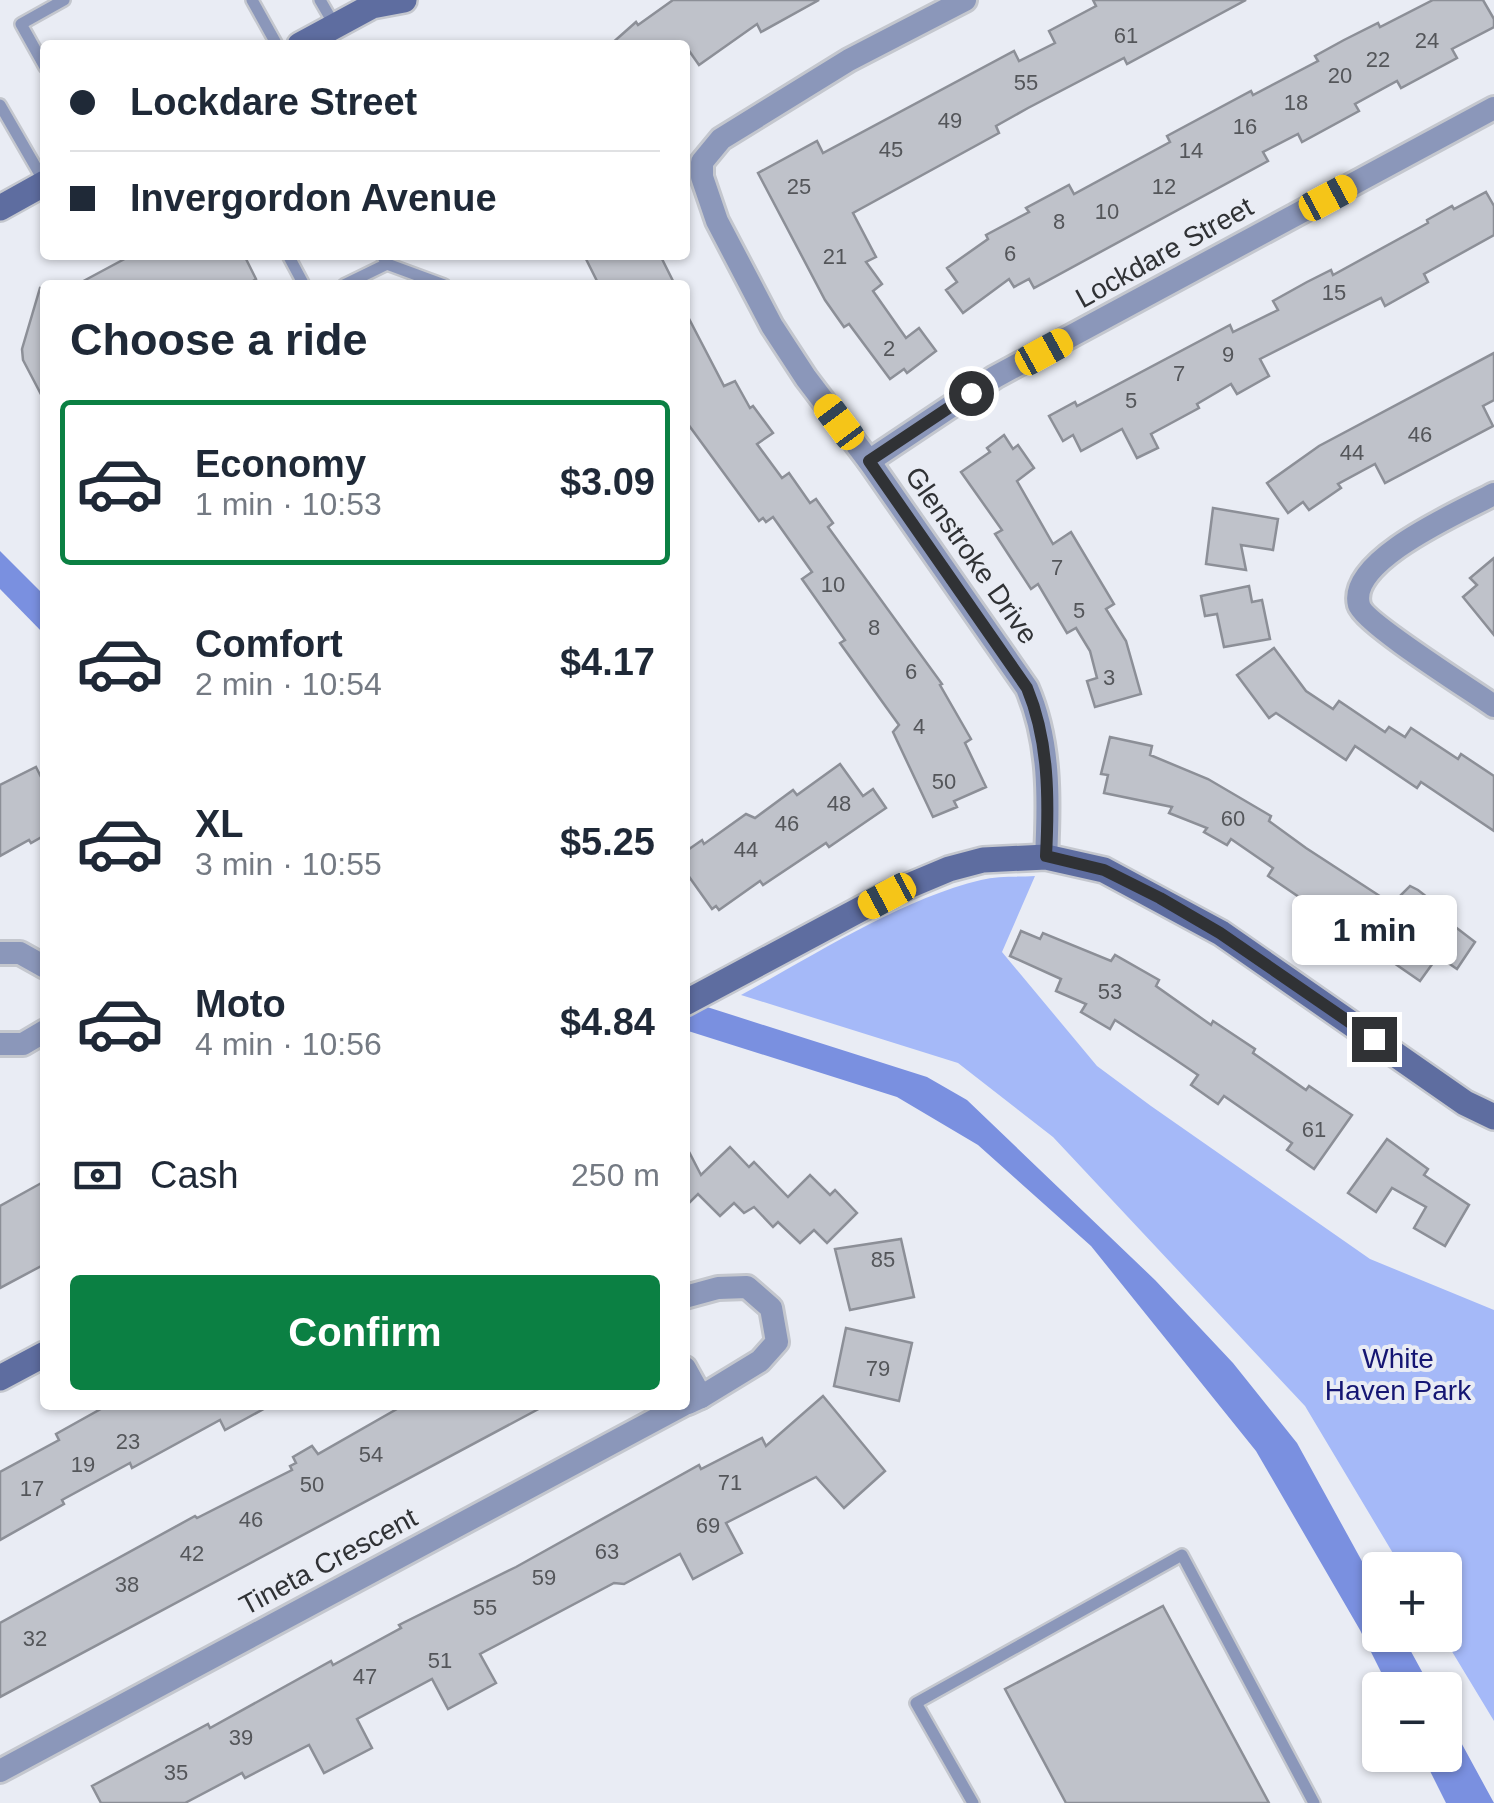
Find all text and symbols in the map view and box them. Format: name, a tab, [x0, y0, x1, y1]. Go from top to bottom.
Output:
house number: 61	[1114, 23, 1138, 48]
house number: 24	[1415, 28, 1439, 53]
house number: 22	[1366, 47, 1390, 72]
house number: 20	[1328, 63, 1352, 88]
house number: 55	[1014, 70, 1038, 95]
text: Lockdare Street	[130, 81, 417, 123]
house number: 18	[1284, 90, 1308, 115]
house number: 49	[938, 108, 962, 133]
house number: 16	[1233, 114, 1257, 139]
house number: 45	[879, 137, 903, 162]
house number: 14	[1179, 138, 1203, 163]
car	[1294, 171, 1362, 225]
house number: 25	[787, 174, 811, 199]
house number: 12	[1152, 174, 1176, 199]
text: Invergordon Avenue	[130, 177, 497, 219]
street label: Lockdare Street	[1070, 191, 1258, 314]
house number: 10	[1095, 199, 1119, 224]
house number: 8	[1053, 209, 1065, 234]
house number: 6	[1004, 241, 1016, 266]
house number: 21	[823, 244, 847, 269]
house number: 15	[1322, 280, 1346, 305]
text: Choose a ride	[70, 314, 368, 365]
car	[1010, 324, 1078, 380]
house number: 2	[883, 336, 895, 361]
house number: 9	[1222, 342, 1234, 367]
house number: 7	[1173, 361, 1185, 386]
route start	[949, 371, 994, 416]
house number: 5	[1125, 388, 1137, 413]
car	[809, 389, 869, 455]
house number: 46	[1408, 422, 1432, 447]
icon: car	[75, 438, 165, 528]
house number: 44	[1340, 440, 1364, 465]
text: Economy	[195, 443, 366, 485]
text: $3.09	[560, 461, 655, 503]
street label: Glenstroke Drive	[899, 461, 1044, 650]
text: 1 min · 10:53	[195, 486, 382, 522]
house number: 7	[1051, 555, 1063, 580]
house number: 10	[821, 572, 845, 597]
house number: 5	[1073, 598, 1085, 623]
house number: 8	[868, 615, 880, 640]
icon: car	[75, 618, 165, 708]
text: Comfort	[195, 623, 343, 665]
text: $4.17	[560, 641, 655, 683]
house number: 6	[905, 659, 917, 684]
house number: 3	[1103, 665, 1115, 690]
text: 2 min · 10:54	[195, 666, 382, 702]
house number: 4	[913, 714, 925, 739]
house number: 50	[932, 769, 956, 794]
house number: 48	[827, 791, 851, 816]
icon: car	[75, 798, 165, 888]
text: XL	[195, 803, 244, 845]
house number: 60	[1221, 806, 1245, 831]
house number: 46	[775, 811, 799, 836]
text: $5.25	[560, 821, 655, 863]
house number: 44	[734, 837, 758, 862]
text: 3 min · 10:55	[195, 846, 382, 882]
car	[853, 869, 921, 923]
callout: 1 min	[1292, 894, 1456, 964]
text: 1 min	[1333, 912, 1416, 948]
icon: car	[75, 978, 165, 1068]
house number: 53	[1098, 979, 1122, 1004]
text: Moto	[195, 983, 286, 1025]
text: $4.84	[560, 1001, 655, 1043]
route end	[1352, 1017, 1397, 1062]
text: 4 min · 10:56	[195, 1026, 382, 1062]
house number: 61	[1302, 1117, 1326, 1142]
icon: cash	[70, 1148, 125, 1203]
text: Cash	[150, 1154, 239, 1196]
text: 250 m	[571, 1157, 660, 1193]
house number: 85	[871, 1247, 895, 1272]
button: Confirm	[70, 1275, 660, 1390]
park label: White Haven Park	[1325, 1343, 1472, 1406]
house number: 79	[866, 1356, 890, 1381]
house number: 23	[116, 1429, 140, 1454]
house number: 54	[359, 1442, 383, 1467]
house number: 19	[71, 1452, 95, 1477]
house number: 71	[718, 1470, 742, 1495]
house number: 50	[300, 1472, 324, 1497]
house number: 17	[20, 1476, 44, 1501]
street label: Tineta Crescent	[234, 1502, 422, 1621]
house number: 46	[239, 1507, 263, 1532]
house number: 69	[696, 1513, 720, 1538]
house number: 63	[595, 1539, 619, 1564]
house number: 42	[180, 1541, 204, 1566]
map controls	[1362, 1552, 1462, 1772]
button: +	[1362, 1552, 1462, 1652]
house number: 59	[532, 1565, 556, 1590]
house number: 38	[115, 1572, 139, 1597]
house number: 55	[473, 1595, 497, 1620]
house number: 32	[23, 1626, 47, 1651]
house number: 51	[428, 1648, 452, 1673]
house number: 47	[353, 1664, 377, 1689]
button: −	[1362, 1672, 1462, 1772]
house number: 39	[229, 1725, 253, 1750]
house number: 35	[164, 1760, 188, 1785]

